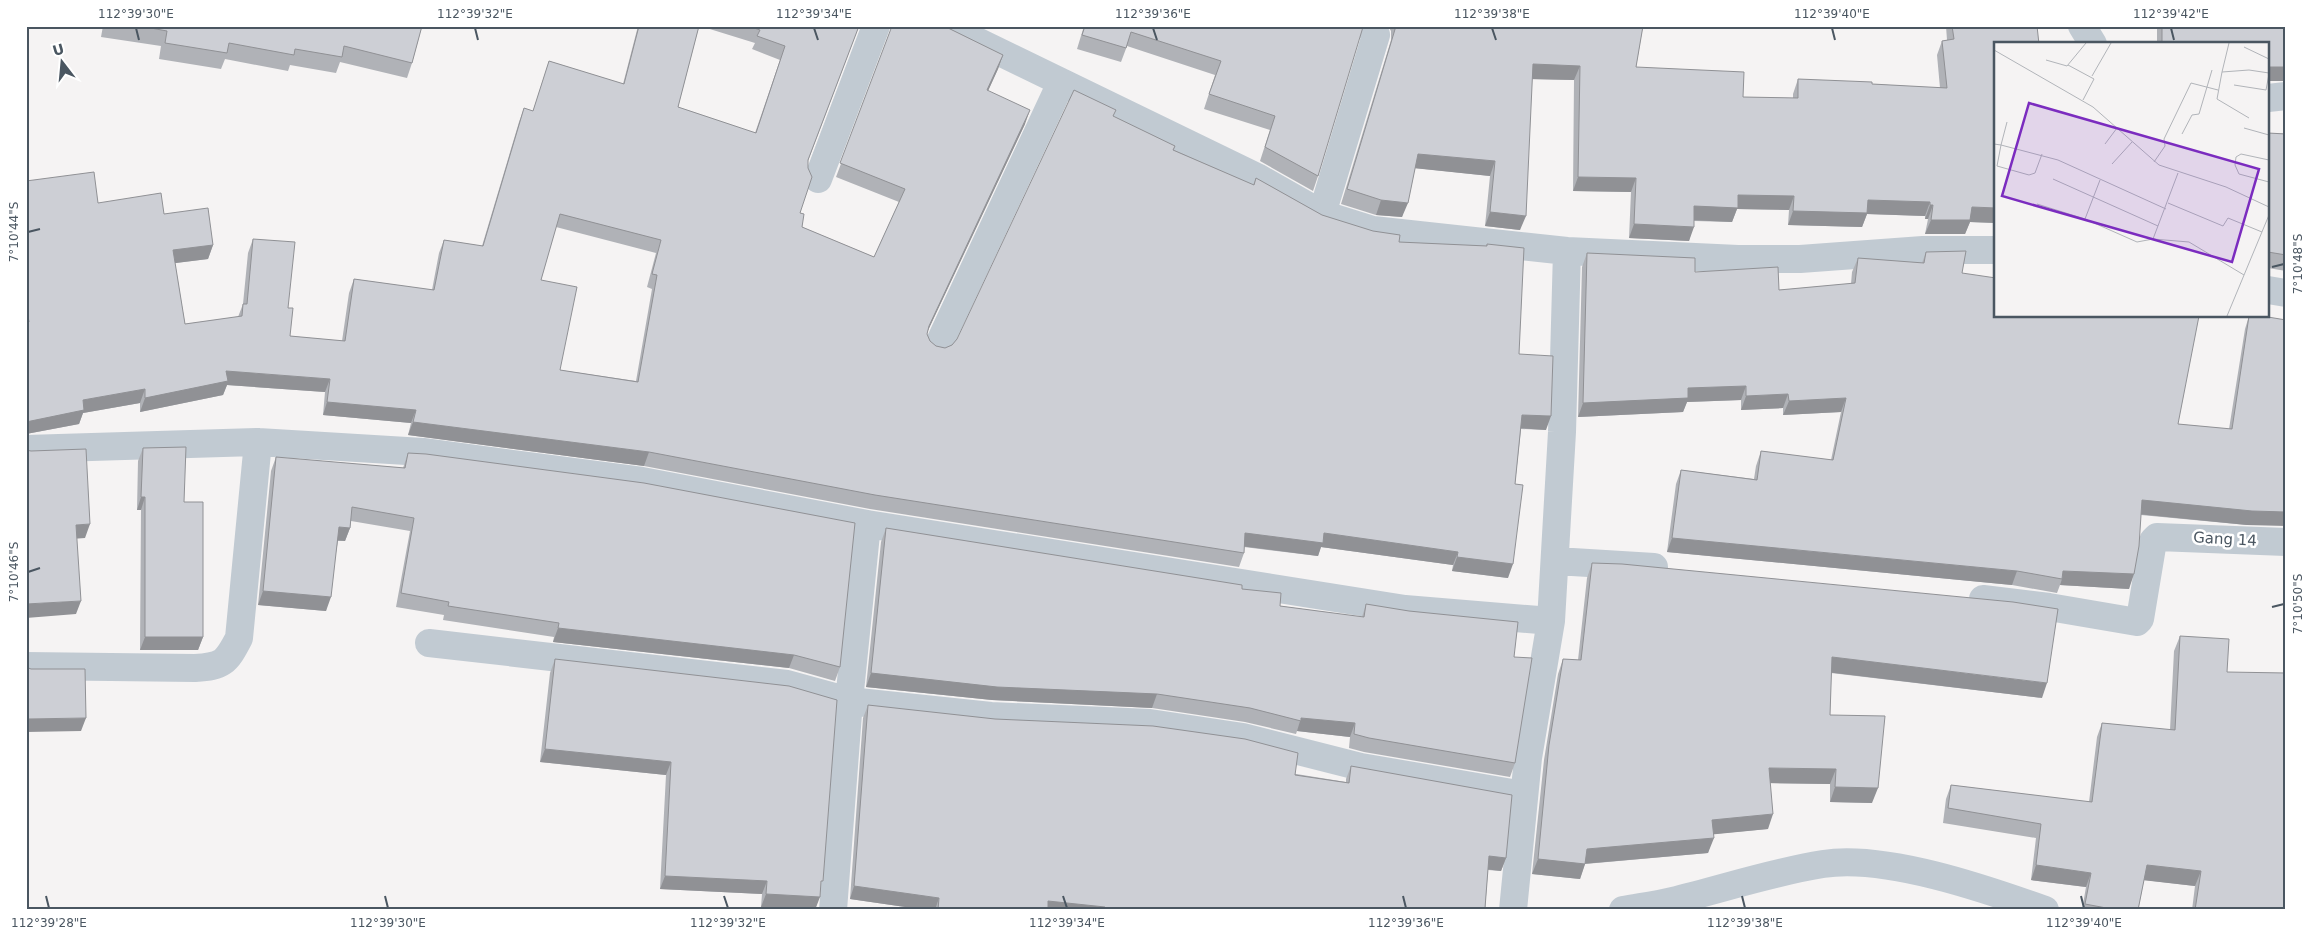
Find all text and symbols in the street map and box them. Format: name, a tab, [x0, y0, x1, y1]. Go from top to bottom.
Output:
text: 112°39'30"E	[98, 7, 174, 21]
text: 112°39'32"E	[437, 7, 513, 21]
text: 112°39'34"E	[776, 7, 852, 21]
text: 112°39'36"E	[1115, 7, 1191, 21]
text: 112°39'38"E	[1454, 7, 1530, 21]
text: 112°39'40"E	[1794, 7, 1870, 21]
text: 112°39'42"E	[2133, 7, 2209, 21]
north arrow	[38, 38, 88, 88]
text: U	[51, 40, 66, 59]
inset map	[1994, 42, 2270, 318]
text: 7°10'44"S	[7, 202, 21, 262]
text: 7°10'48"S	[2291, 234, 2305, 294]
street label: Gang 14	[2193, 528, 2257, 550]
text: 7°10'46"S	[7, 542, 21, 602]
text: 7°10'50"S	[2291, 574, 2305, 634]
text: 112°39'28"E	[11, 916, 87, 930]
text: 112°39'30"E	[350, 916, 426, 930]
text: 112°39'32"E	[690, 916, 766, 930]
text: 112°39'34"E	[1029, 916, 1105, 930]
text: 112°39'36"E	[1368, 916, 1444, 930]
text: 112°39'38"E	[1707, 916, 1783, 930]
text: 112°39'40"E	[2046, 916, 2122, 930]

